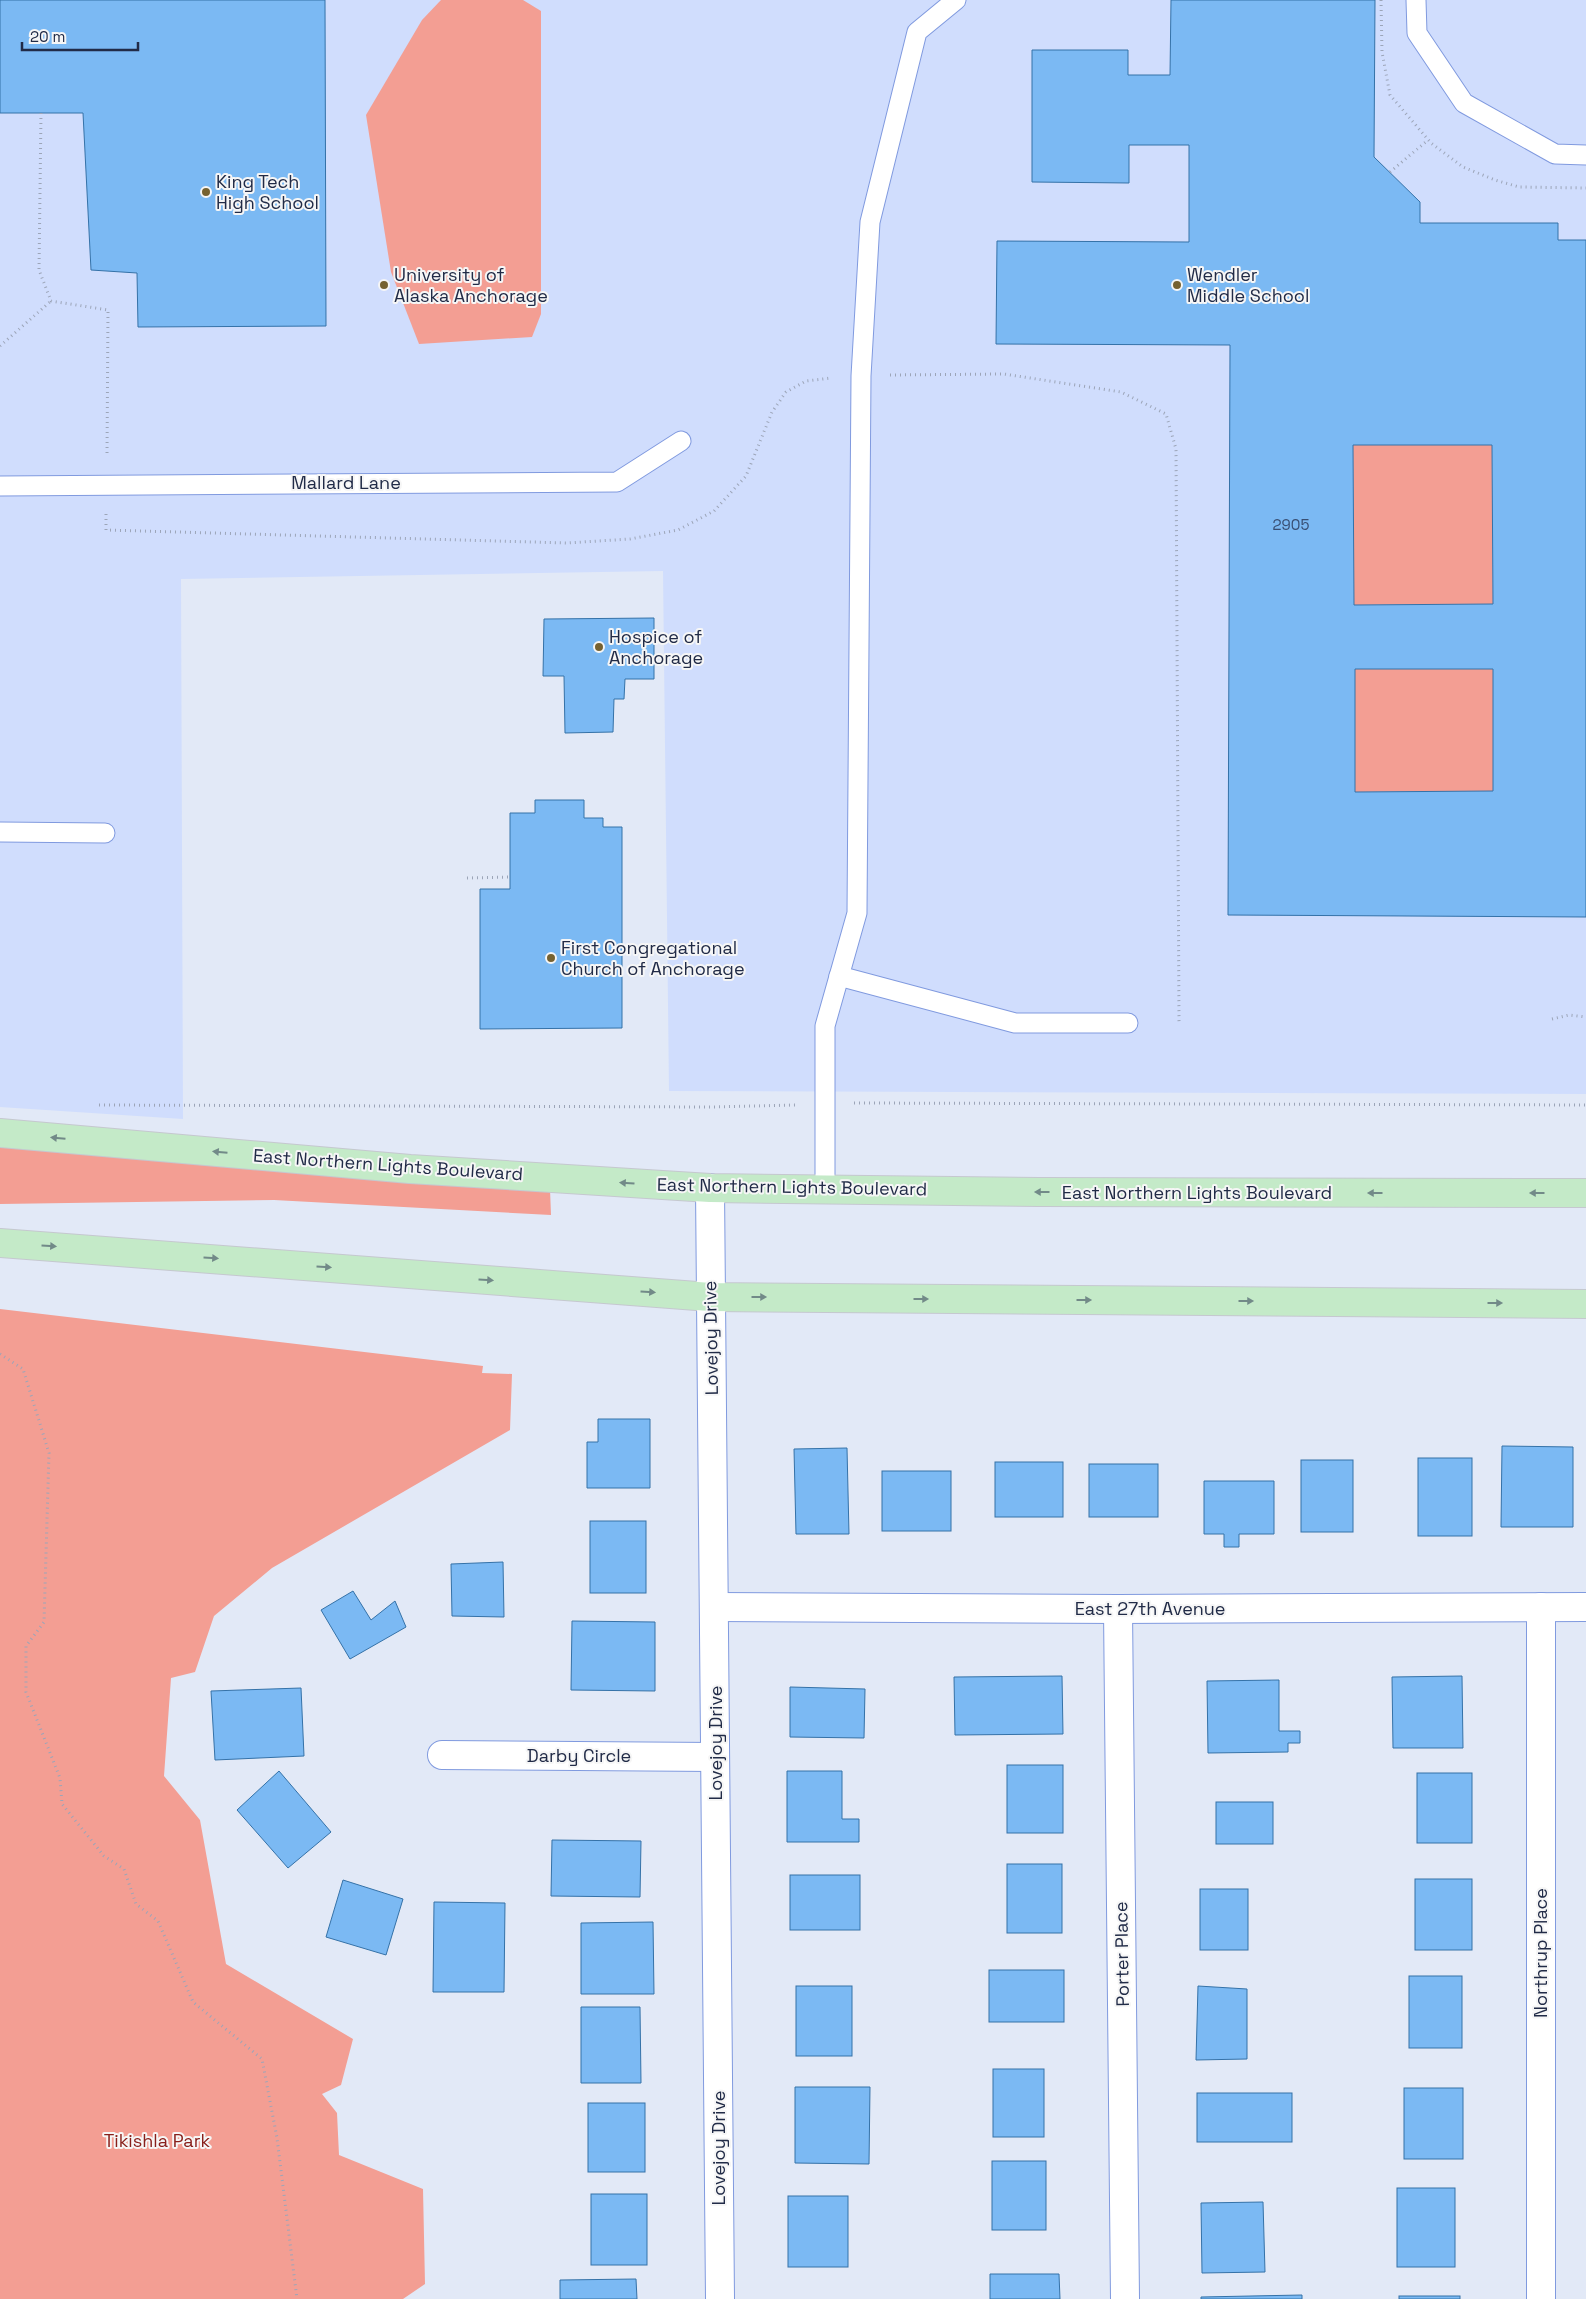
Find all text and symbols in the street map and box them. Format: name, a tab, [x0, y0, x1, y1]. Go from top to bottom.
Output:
scale bar	[22, 20, 139, 52]
text: 20 m	[30, 27, 65, 46]
place label: King Tech High School	[216, 170, 319, 214]
marker: King Tech High School	[200, 186, 212, 198]
place label: University of Alaska Anchorage	[394, 263, 548, 307]
place label: Wendler Middle School	[1187, 263, 1309, 307]
marker: University of Alaska Anchorage	[378, 279, 390, 291]
marker: Wendler Middle School	[1171, 279, 1183, 291]
street label: Mallard Lane	[291, 471, 401, 494]
house number: 2905	[1273, 515, 1309, 534]
place label: Hospice of Anchorage	[609, 625, 703, 669]
marker: Hospice of Anchorage	[593, 641, 605, 653]
place label: First Congregational Church of Anchorage	[561, 936, 745, 980]
marker: First Congregational Church of Anchorage	[545, 952, 557, 964]
one-way arrow	[50, 1134, 66, 1142]
street label: East Northern Lights Boulevard	[252, 1144, 524, 1185]
one-way arrow	[212, 1148, 228, 1156]
street label: East Northern Lights Boulevard	[657, 1173, 927, 1200]
one-way arrow	[618, 1178, 634, 1186]
street label: East Northern Lights Boulevard	[1062, 1181, 1332, 1204]
one-way arrow	[1034, 1188, 1050, 1196]
one-way arrow	[1367, 1189, 1383, 1197]
one-way arrow	[1529, 1189, 1545, 1197]
one-way arrow	[41, 1242, 57, 1250]
one-way arrow	[203, 1255, 219, 1263]
one-way arrow	[316, 1263, 332, 1271]
one-way arrow	[478, 1276, 494, 1284]
street label: Lovejoy Drive	[698, 1280, 723, 1396]
one-way arrow	[640, 1289, 656, 1297]
one-way arrow	[751, 1294, 767, 1302]
one-way arrow	[914, 1295, 930, 1303]
one-way arrow	[1076, 1296, 1092, 1304]
one-way arrow	[1239, 1297, 1255, 1305]
one-way arrow	[1487, 1299, 1503, 1307]
street label: East 27th Avenue	[1075, 1597, 1225, 1620]
street label: Lovejoy Drive	[704, 1686, 727, 1800]
street label: Darby Circle	[527, 1744, 631, 1767]
street label: Northrup Place	[1529, 1888, 1552, 2018]
street label: Porter Place	[1109, 1901, 1134, 2007]
street label: Lovejoy Drive	[707, 2091, 730, 2205]
park label: Tikishla Park	[104, 2129, 210, 2152]

